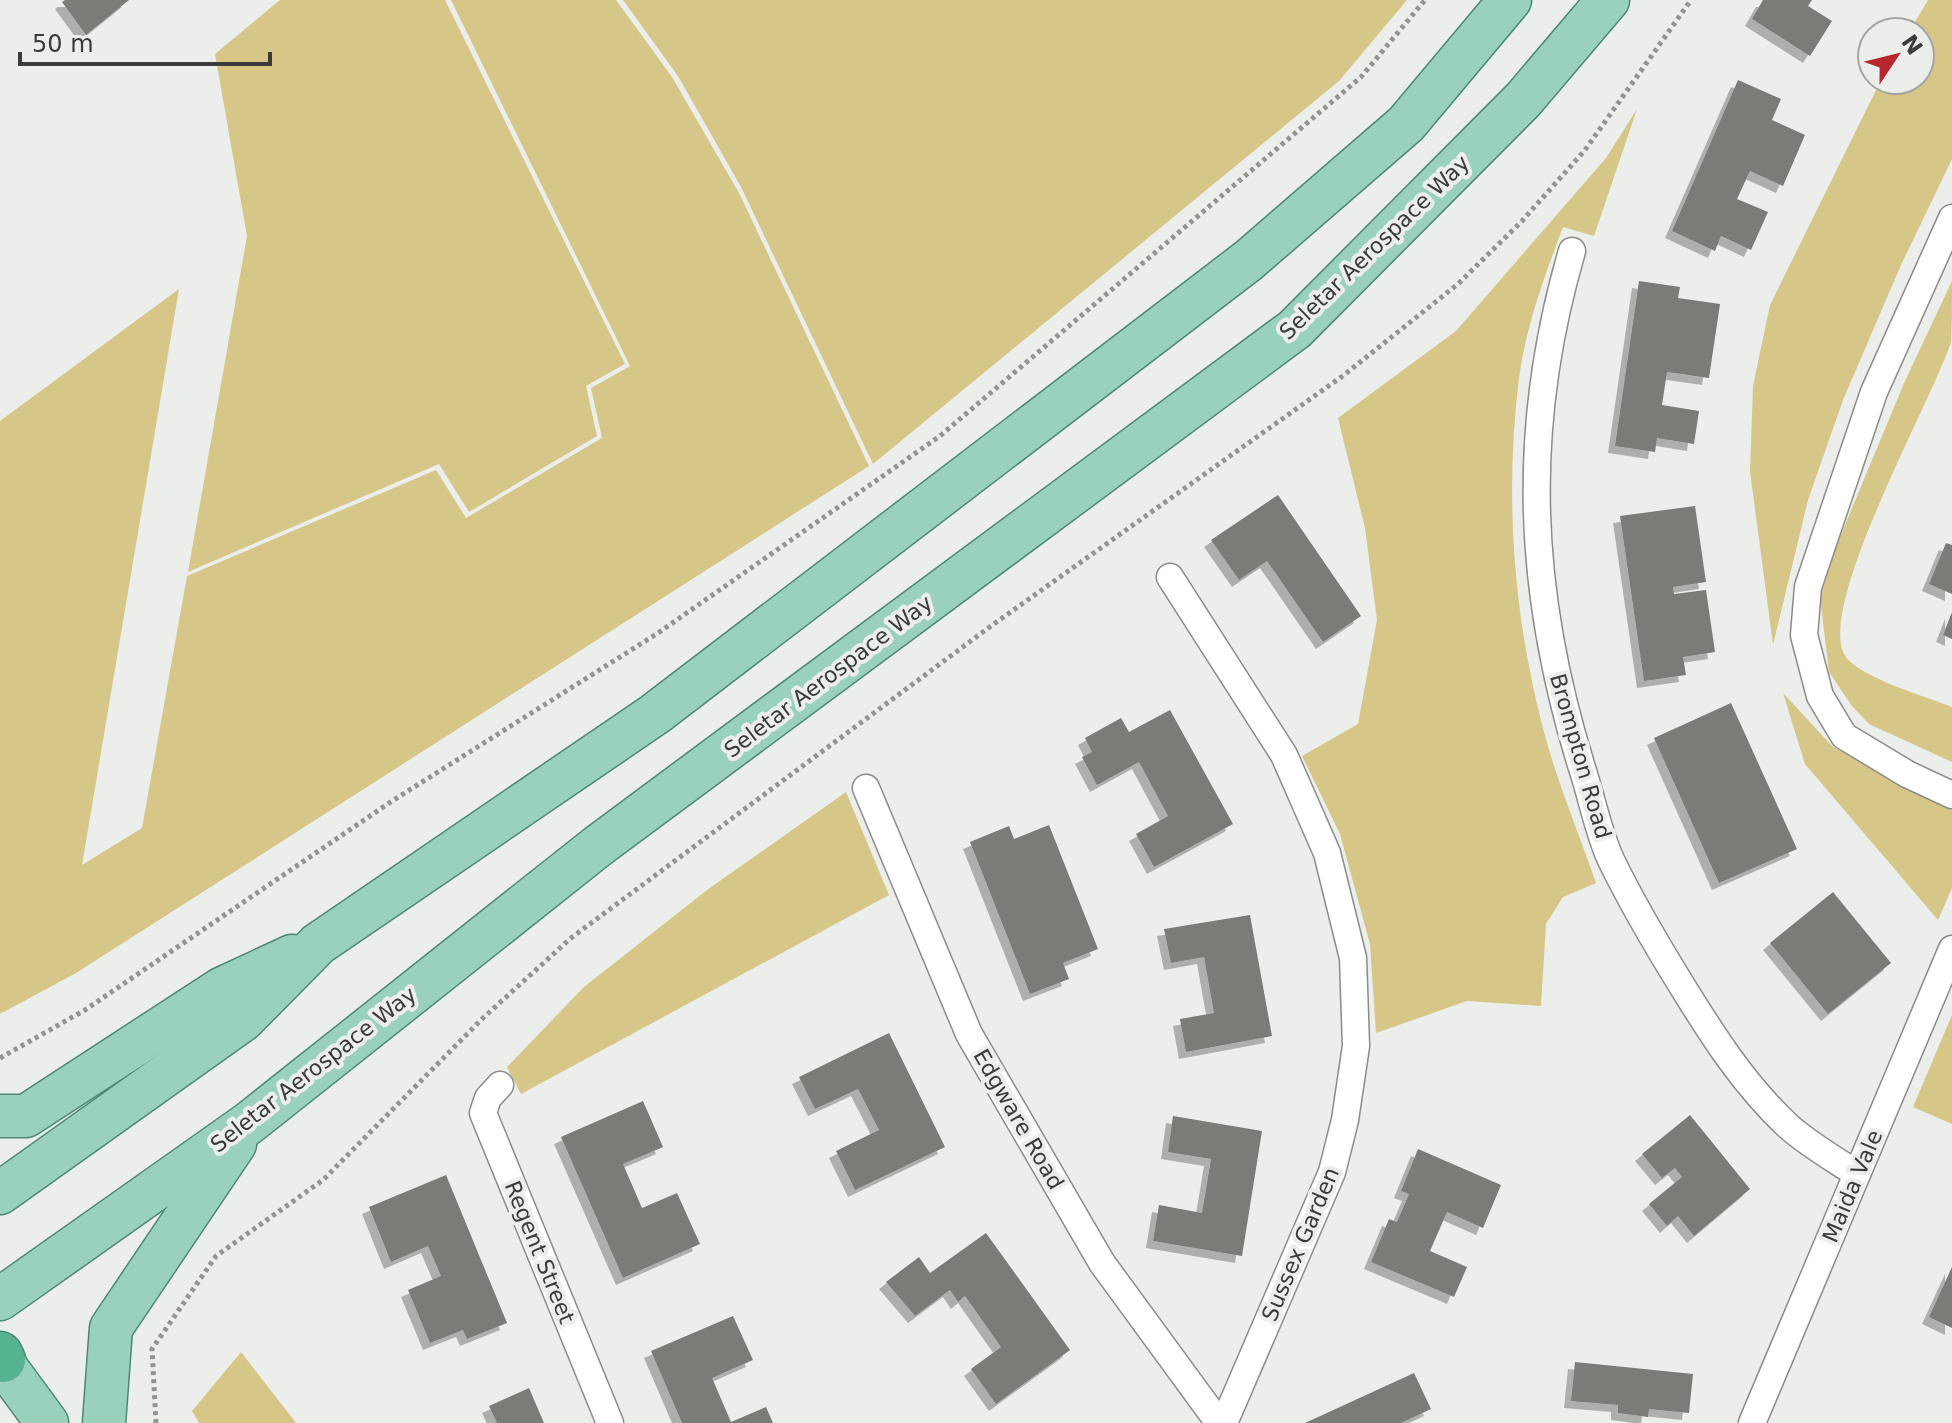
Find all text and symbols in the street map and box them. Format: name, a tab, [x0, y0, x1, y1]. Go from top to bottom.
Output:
scale bar	[20, 16, 270, 66]
north arrow	[1856, 16, 1936, 96]
text: 50 m	[32, 30, 94, 58]
text: N	[1896, 30, 1927, 60]
street label: Seletar Aerospace Way	[1274, 150, 1474, 345]
street label: Seletar Aerospace Way	[719, 590, 937, 763]
street label: Brompton Road	[1545, 671, 1616, 842]
street label: Seletar Aerospace Way	[206, 981, 421, 1157]
street label: Edgware Road	[968, 1045, 1069, 1194]
street label: Maida Vale	[1818, 1126, 1887, 1246]
street label: Sussex Garden	[1257, 1164, 1344, 1325]
street label: Regent Street	[500, 1177, 580, 1328]

